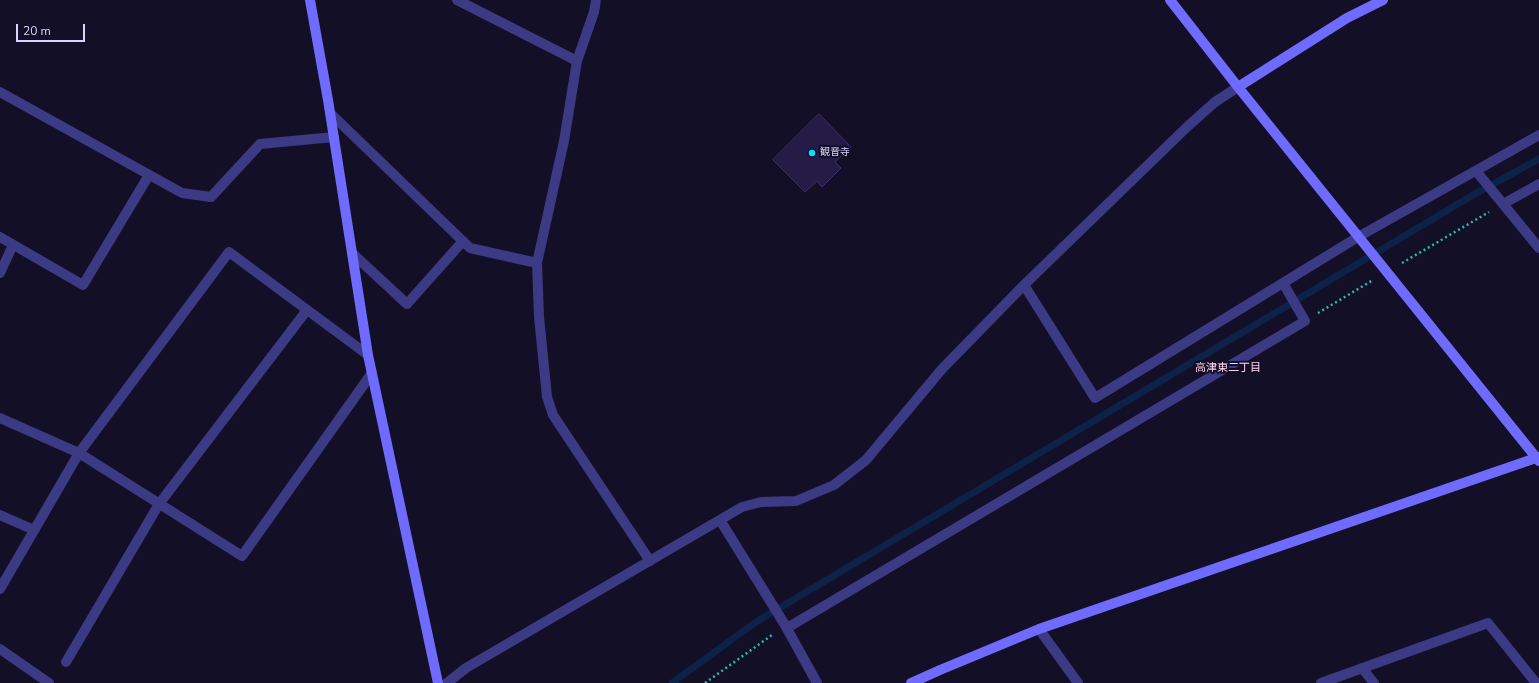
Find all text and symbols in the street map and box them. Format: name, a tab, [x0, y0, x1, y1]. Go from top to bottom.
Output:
scale bar	[18, 16, 87, 42]
text: 20 m	[23, 23, 51, 39]
place label: 観音寺	[820, 147, 850, 159]
marker: 観音寺	[807, 148, 817, 158]
district label: 高津東二丁目	[1195, 361, 1261, 375]

